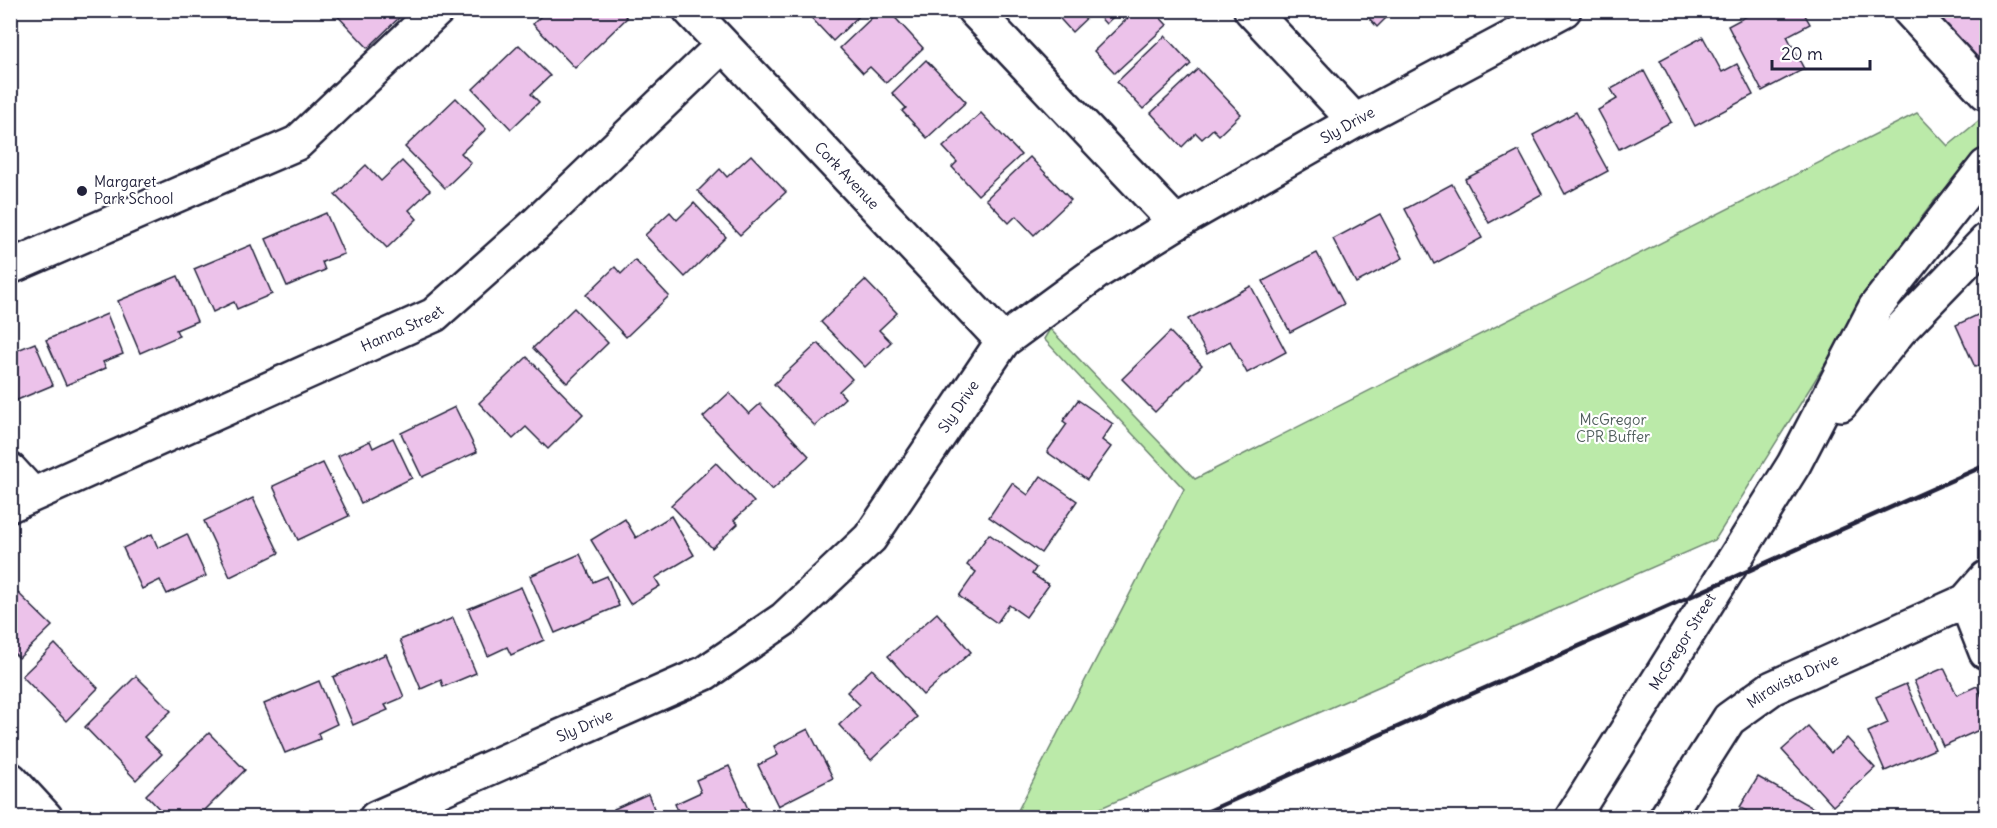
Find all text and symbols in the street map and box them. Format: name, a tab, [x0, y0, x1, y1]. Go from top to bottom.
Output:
scale bar	[1772, 33, 1870, 71]
text: 20 m	[1781, 42, 1823, 65]
street label: Sly Drive	[1317, 102, 1378, 148]
street label: Cork Avenue	[811, 138, 883, 213]
place label: Margaret Park School	[94, 172, 173, 208]
marker: Margaret Park School	[75, 184, 89, 198]
street label: Hanna Street	[358, 301, 447, 356]
street label: Sly Drive	[934, 376, 983, 436]
park label: McGregor CPR Buffer	[1576, 410, 1650, 446]
street label: McGregor Street	[1645, 590, 1720, 693]
street label: Miravista Drive	[1743, 650, 1841, 712]
street label: Sly Drive	[553, 705, 615, 746]

